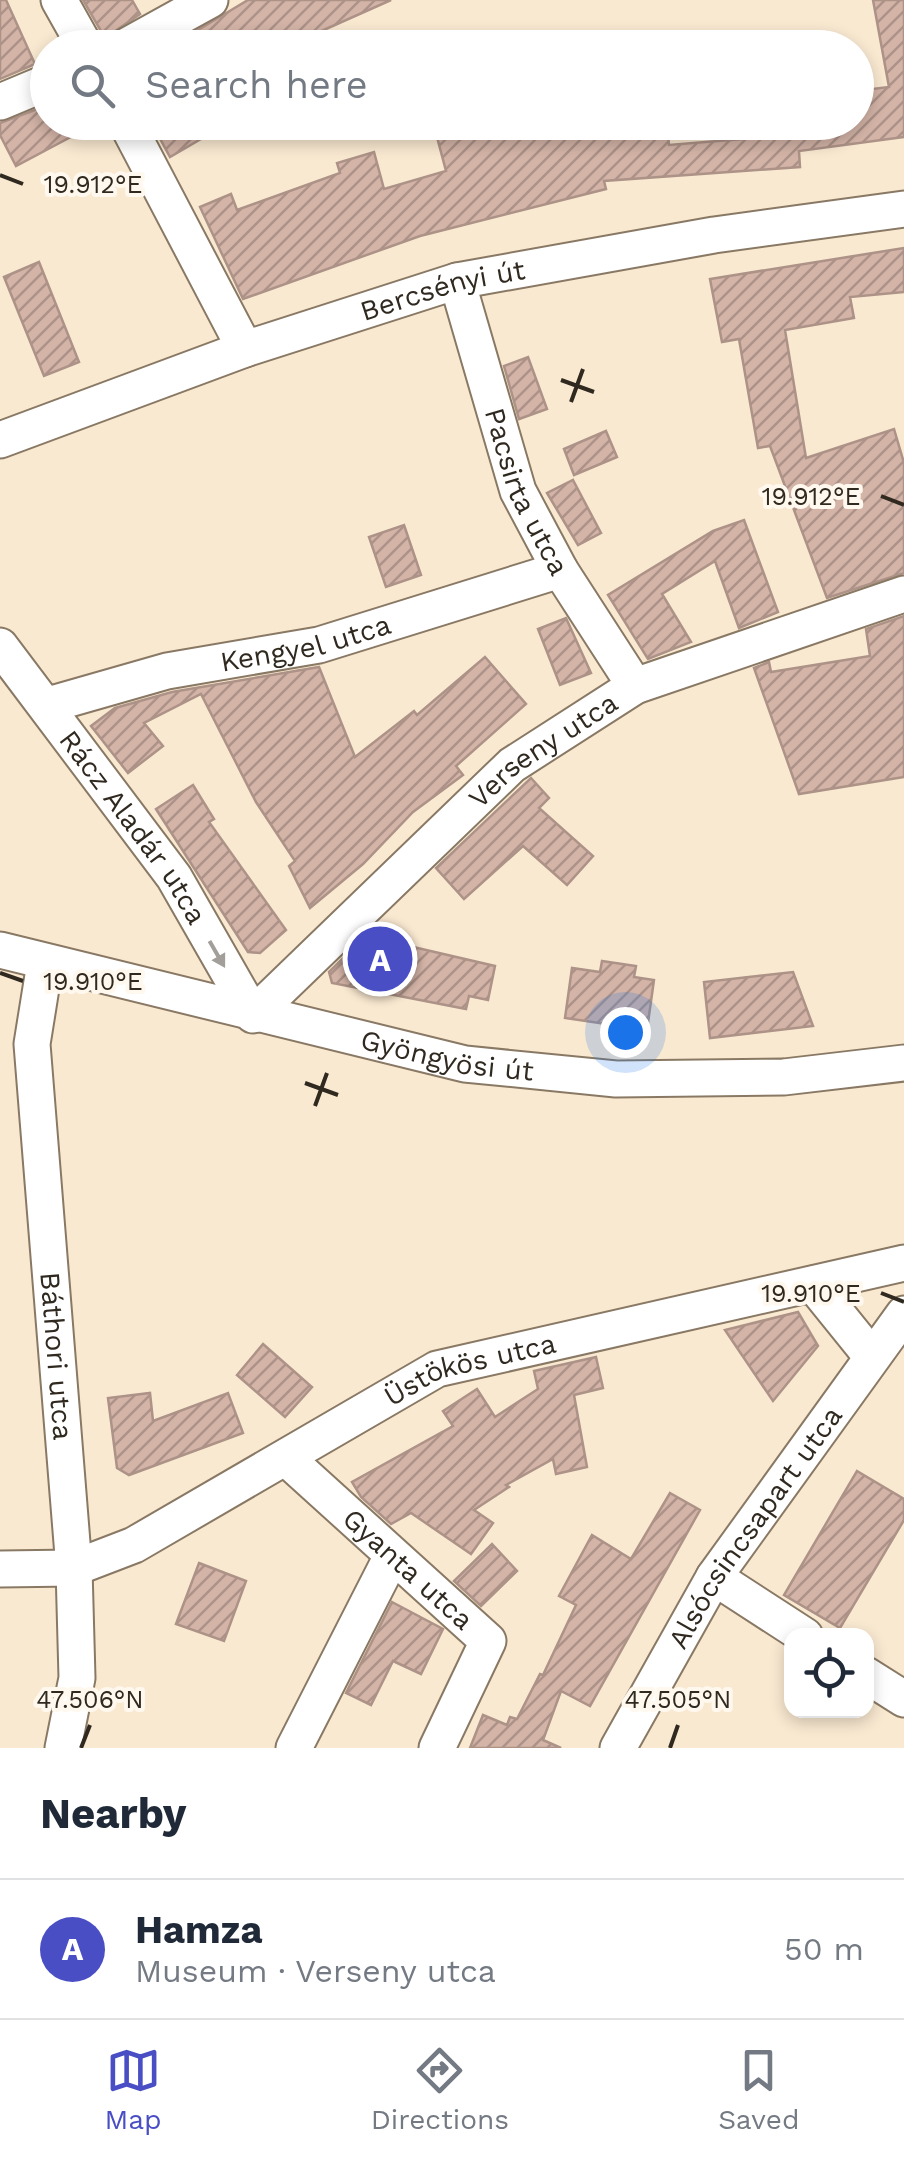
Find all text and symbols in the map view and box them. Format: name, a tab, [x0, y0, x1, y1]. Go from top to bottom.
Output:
search box	[30, 30, 874, 140]
icon: search	[65, 58, 120, 113]
text: Search here	[145, 63, 368, 107]
text: 19.912°E	[44, 170, 142, 199]
street label: Bercsényi út	[356, 253, 528, 327]
street label: Pacsirta utca	[478, 404, 576, 581]
text: 19.912°E	[762, 482, 860, 511]
street label: Kengyel utca	[218, 607, 395, 678]
street label: Verseny utca	[462, 685, 623, 814]
street label: Rácz Aladár utca	[53, 724, 214, 930]
pin: A	[348, 922, 412, 996]
one-way arrow	[209, 939, 226, 968]
text: 19.910°E	[43, 967, 143, 996]
your location	[600, 1007, 651, 1058]
street label: Gyöngyösi út	[358, 1023, 536, 1087]
street label: Báthori utca	[34, 1271, 80, 1441]
text: 19.910°E	[761, 1279, 861, 1308]
street label: Üstökös utca	[378, 1326, 559, 1413]
street label: Alsócsincsapart utca	[661, 1399, 849, 1654]
street label: Gyanta utca	[336, 1501, 480, 1636]
map controls	[784, 1628, 874, 1718]
button: locate	[784, 1628, 874, 1718]
text: 47.506°N	[36, 1685, 144, 1714]
text: 47.505°N	[625, 1685, 731, 1714]
text: Nearby	[40, 1789, 187, 1838]
text: Hamza	[135, 1908, 262, 1952]
text: A	[62, 1930, 83, 1968]
text: 50 m	[784, 1930, 864, 1968]
text: Museum · Verseny utca	[135, 1952, 496, 1990]
tab: Map	[105, 2043, 162, 2136]
tab: Directions	[371, 2043, 509, 2136]
tab: Saved	[718, 2043, 799, 2136]

